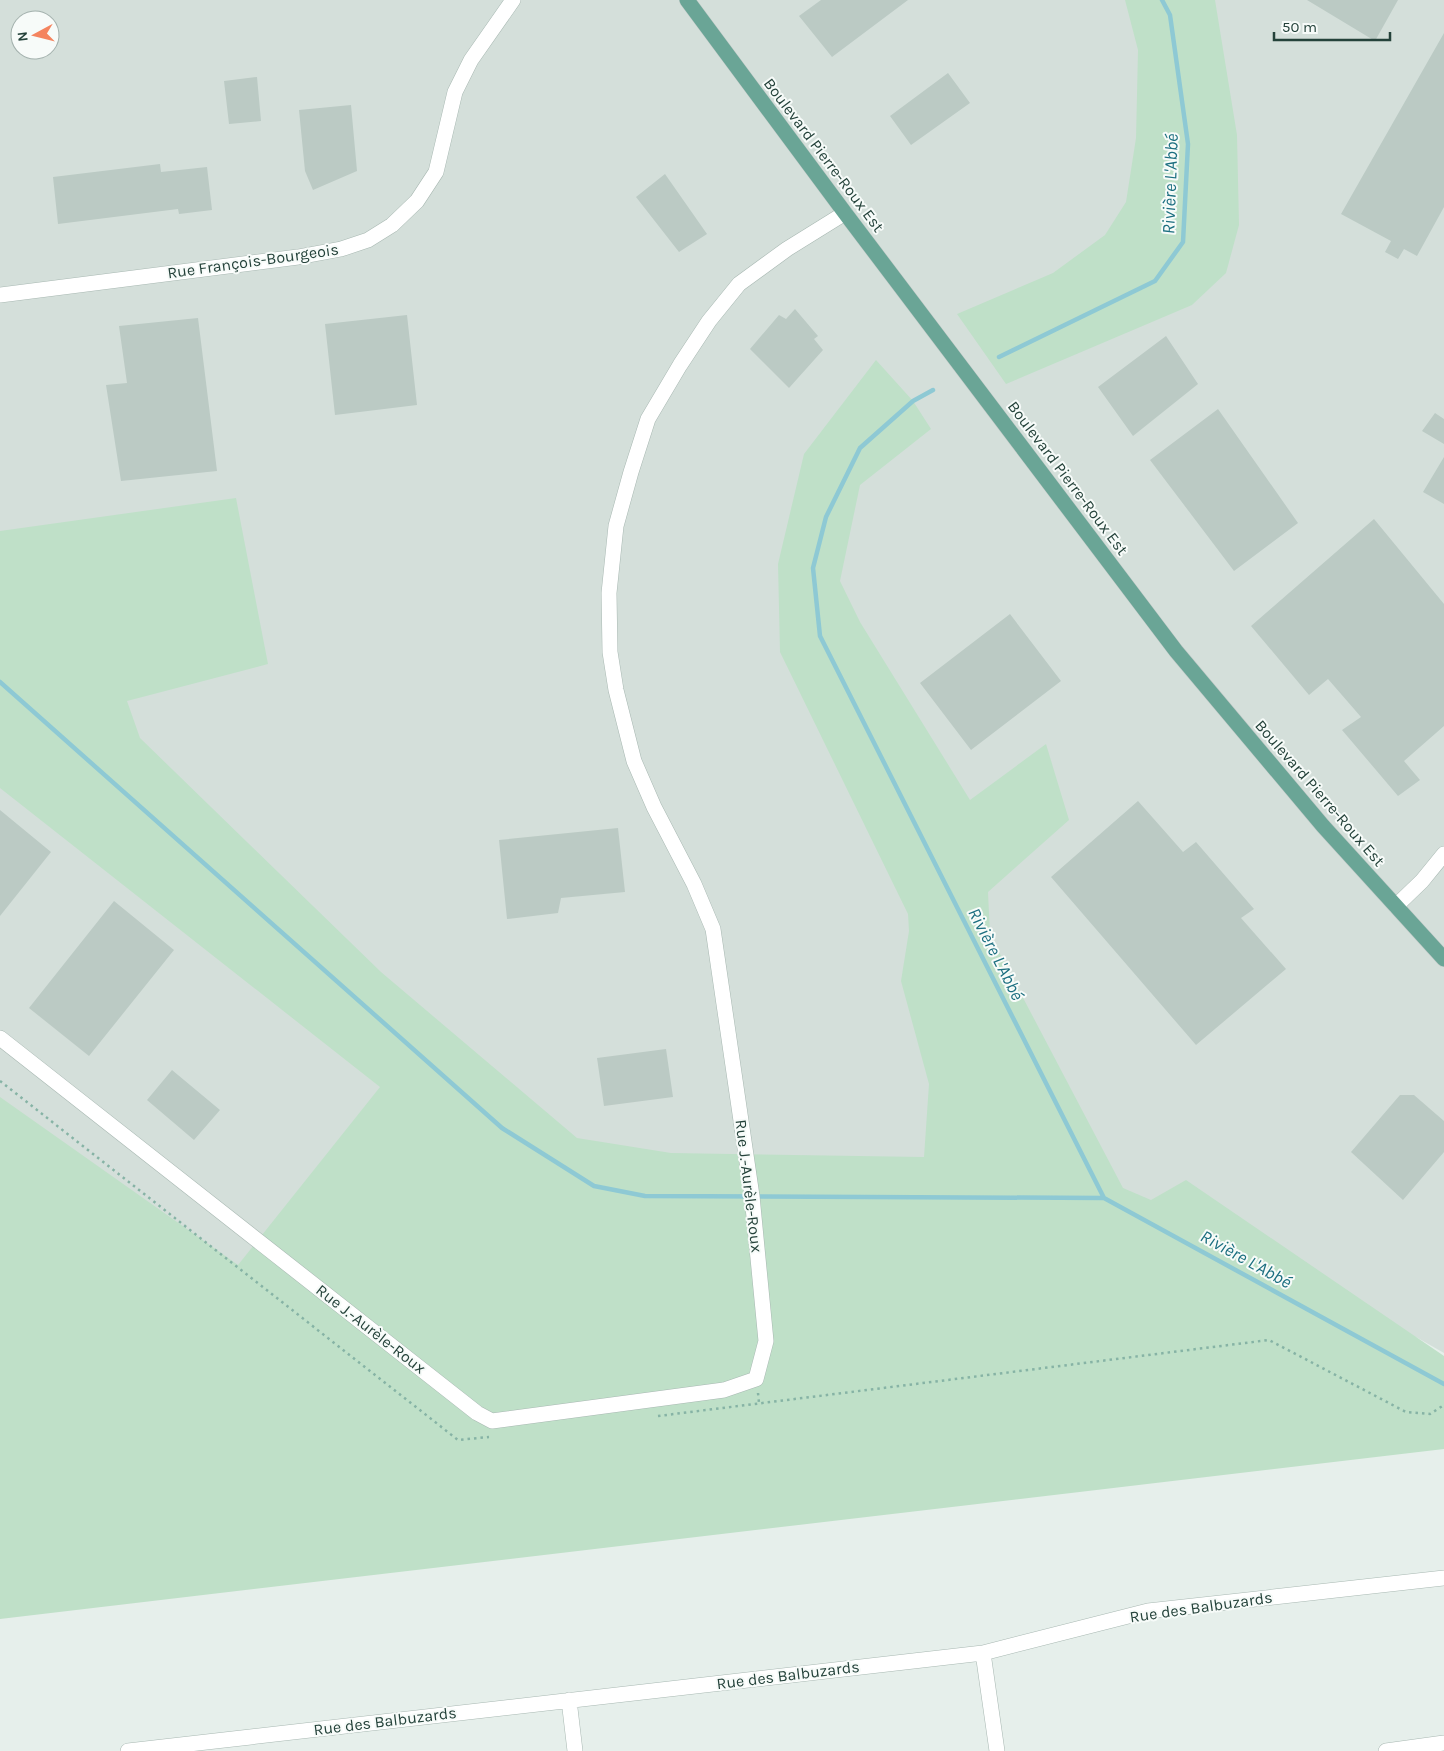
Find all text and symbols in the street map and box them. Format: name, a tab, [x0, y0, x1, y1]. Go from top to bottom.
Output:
north arrow	[10, 10, 60, 60]
scale bar	[1274, 10, 1390, 42]
text: 50 m	[1282, 18, 1317, 36]
text: N	[14, 31, 32, 43]
street label: Boulevard Pierre-Roux Est	[760, 74, 888, 236]
water label: Rivière L'Abbé	[1157, 133, 1183, 235]
street label: Rue François-Bourgeois	[166, 240, 340, 282]
street label: Boulevard Pierre-Roux Est	[1004, 397, 1132, 559]
street label: Boulevard Pierre-Roux Est	[1251, 716, 1389, 870]
water label: Rivière L'Abbé	[963, 904, 1029, 1004]
street label: Rue J.-Aurèle-Roux	[731, 1118, 767, 1254]
water label: Rivière L'Abbé	[1197, 1225, 1296, 1293]
street label: Rue J.-Aurèle-Roux	[312, 1280, 430, 1378]
street label: Rue des Balbuzards	[1128, 1588, 1274, 1626]
street label: Rue des Balbuzards	[715, 1657, 861, 1693]
street label: Rue des Balbuzards	[312, 1703, 458, 1739]

